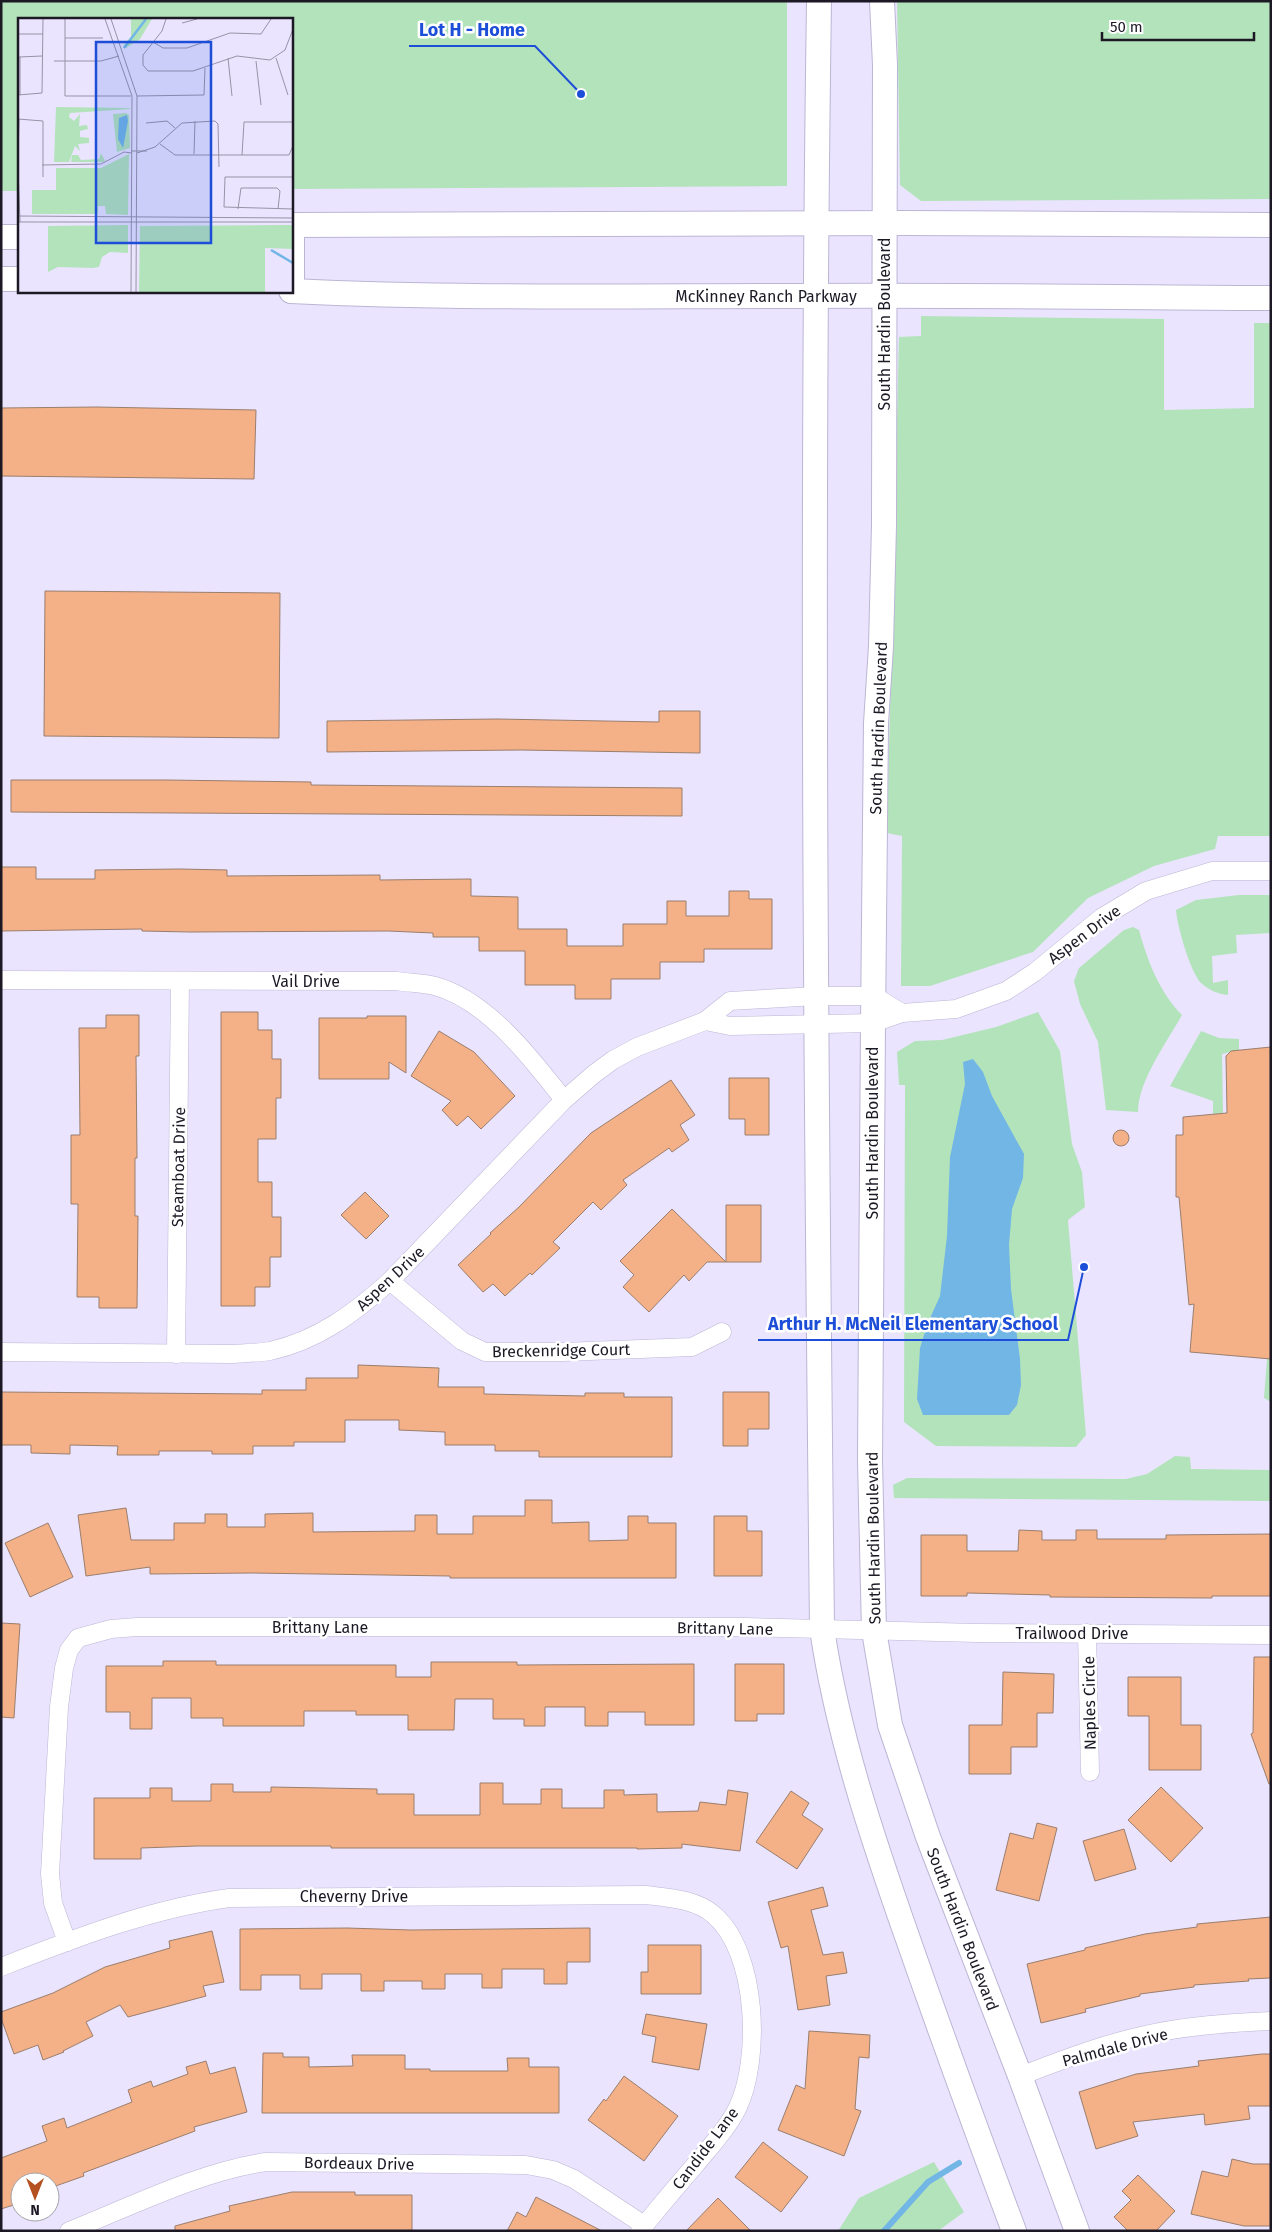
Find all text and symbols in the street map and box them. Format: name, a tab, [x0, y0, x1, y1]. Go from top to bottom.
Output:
scale bar	[1102, 10, 1254, 42]
callout: Lot H - Home	[409, 13, 535, 46]
inset map	[18, 18, 292, 292]
text: 50 m	[1110, 18, 1143, 36]
text: Lot H - Home	[419, 19, 525, 41]
street label: South Hardin Boulevard	[875, 238, 894, 410]
street label: McKinney Ranch Parkway	[675, 287, 857, 306]
street label: South Hardin Boulevard	[866, 641, 891, 815]
street label: Aspen Drive	[1044, 901, 1124, 968]
street label: Vail Drive	[272, 972, 340, 991]
street label: South Hardin Boulevard	[863, 1047, 882, 1219]
street label: Steamboat Drive	[168, 1107, 189, 1227]
street label: Aspen Drive	[352, 1242, 428, 1315]
callout: Arthur H. McNeil Elementary School	[758, 1307, 1068, 1340]
text: Arthur H. McNeil Elementary School	[767, 1313, 1059, 1335]
street label: Breckenridge Court	[492, 1340, 631, 1361]
street label: South Hardin Boulevard	[862, 1451, 885, 1625]
street label: Brittany Lane	[272, 1618, 368, 1637]
street label: Brittany Lane	[677, 1618, 773, 1639]
street label: Trailwood Drive	[1016, 1624, 1128, 1643]
street label: Naples Circle	[1079, 1656, 1100, 1750]
street label: South Hardin Boulevard	[923, 1845, 1002, 2013]
street label: Cheverny Drive	[300, 1887, 408, 1906]
street label: Palmdale Drive	[1060, 2024, 1170, 2071]
street label: Candide Lane	[668, 2103, 743, 2193]
street label: Bordeaux Drive	[304, 2153, 414, 2174]
north arrow	[10, 2172, 60, 2222]
text: N	[30, 2201, 40, 2218]

